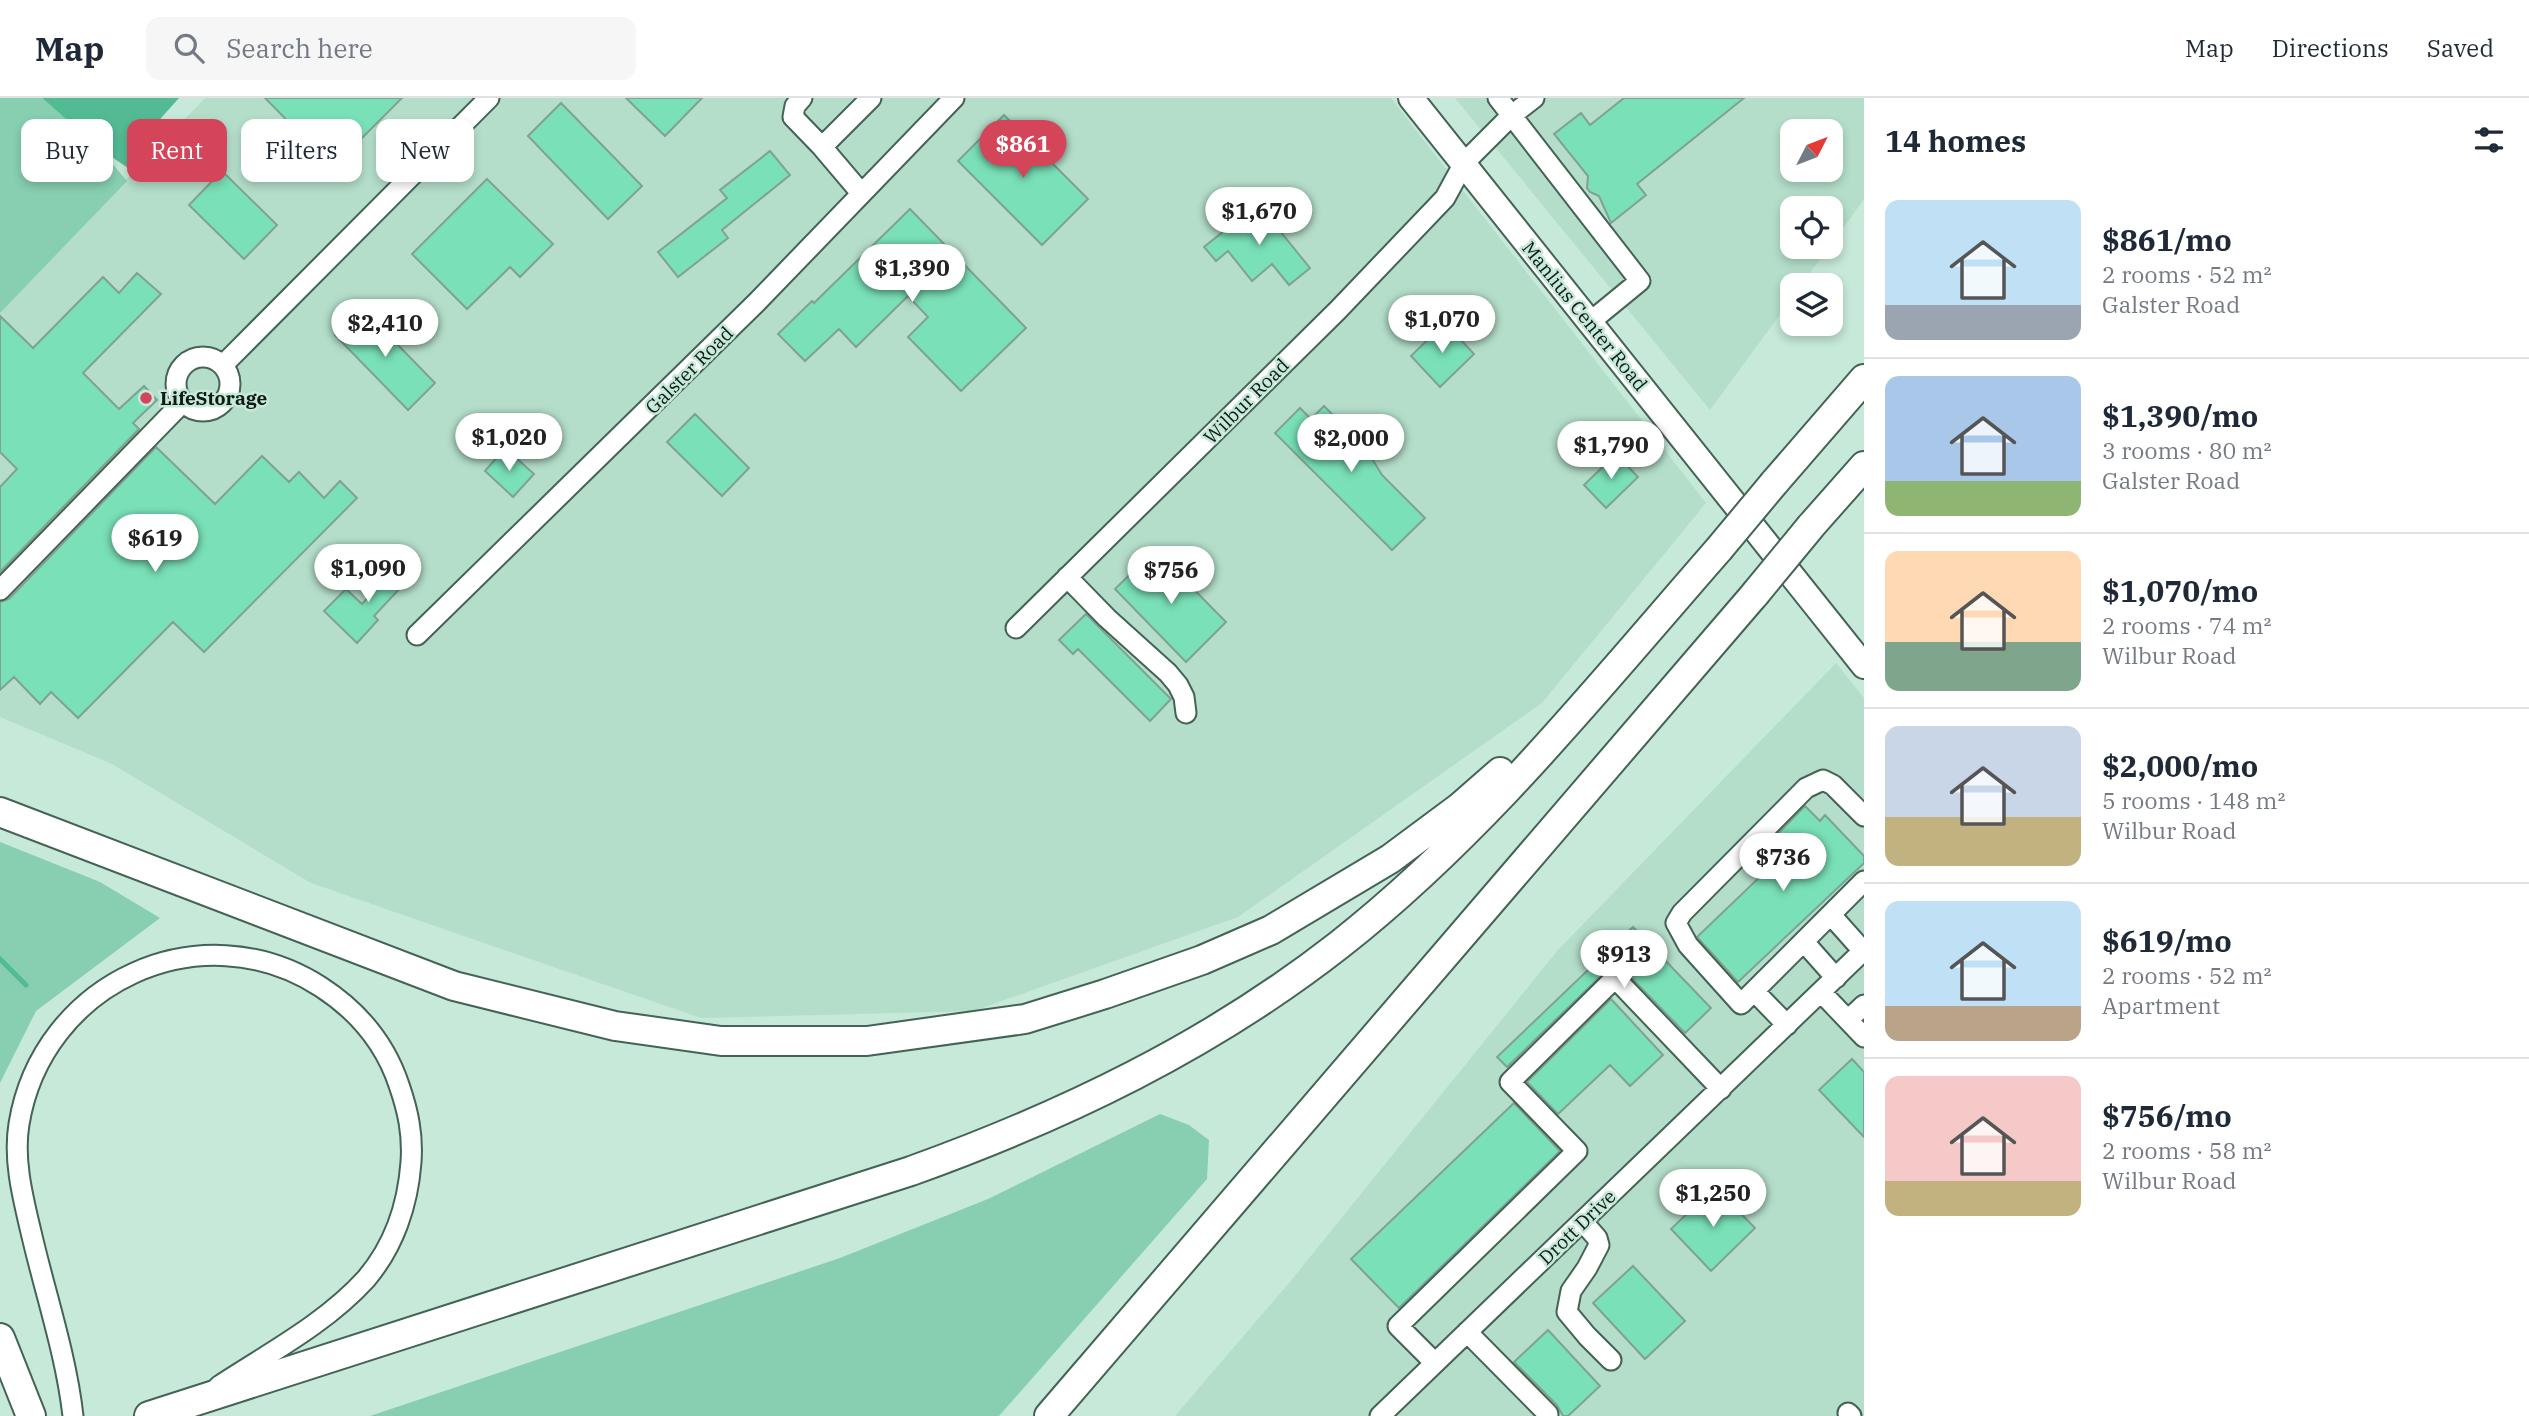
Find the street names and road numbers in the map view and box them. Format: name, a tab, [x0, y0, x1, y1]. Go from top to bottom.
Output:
street label: Manlius Center Road	[1517, 236, 1653, 396]
street label: Galster Road	[640, 321, 738, 419]
street label: Wilbur Road	[1198, 353, 1294, 449]
street label: Drott Drive	[1533, 1184, 1621, 1270]

